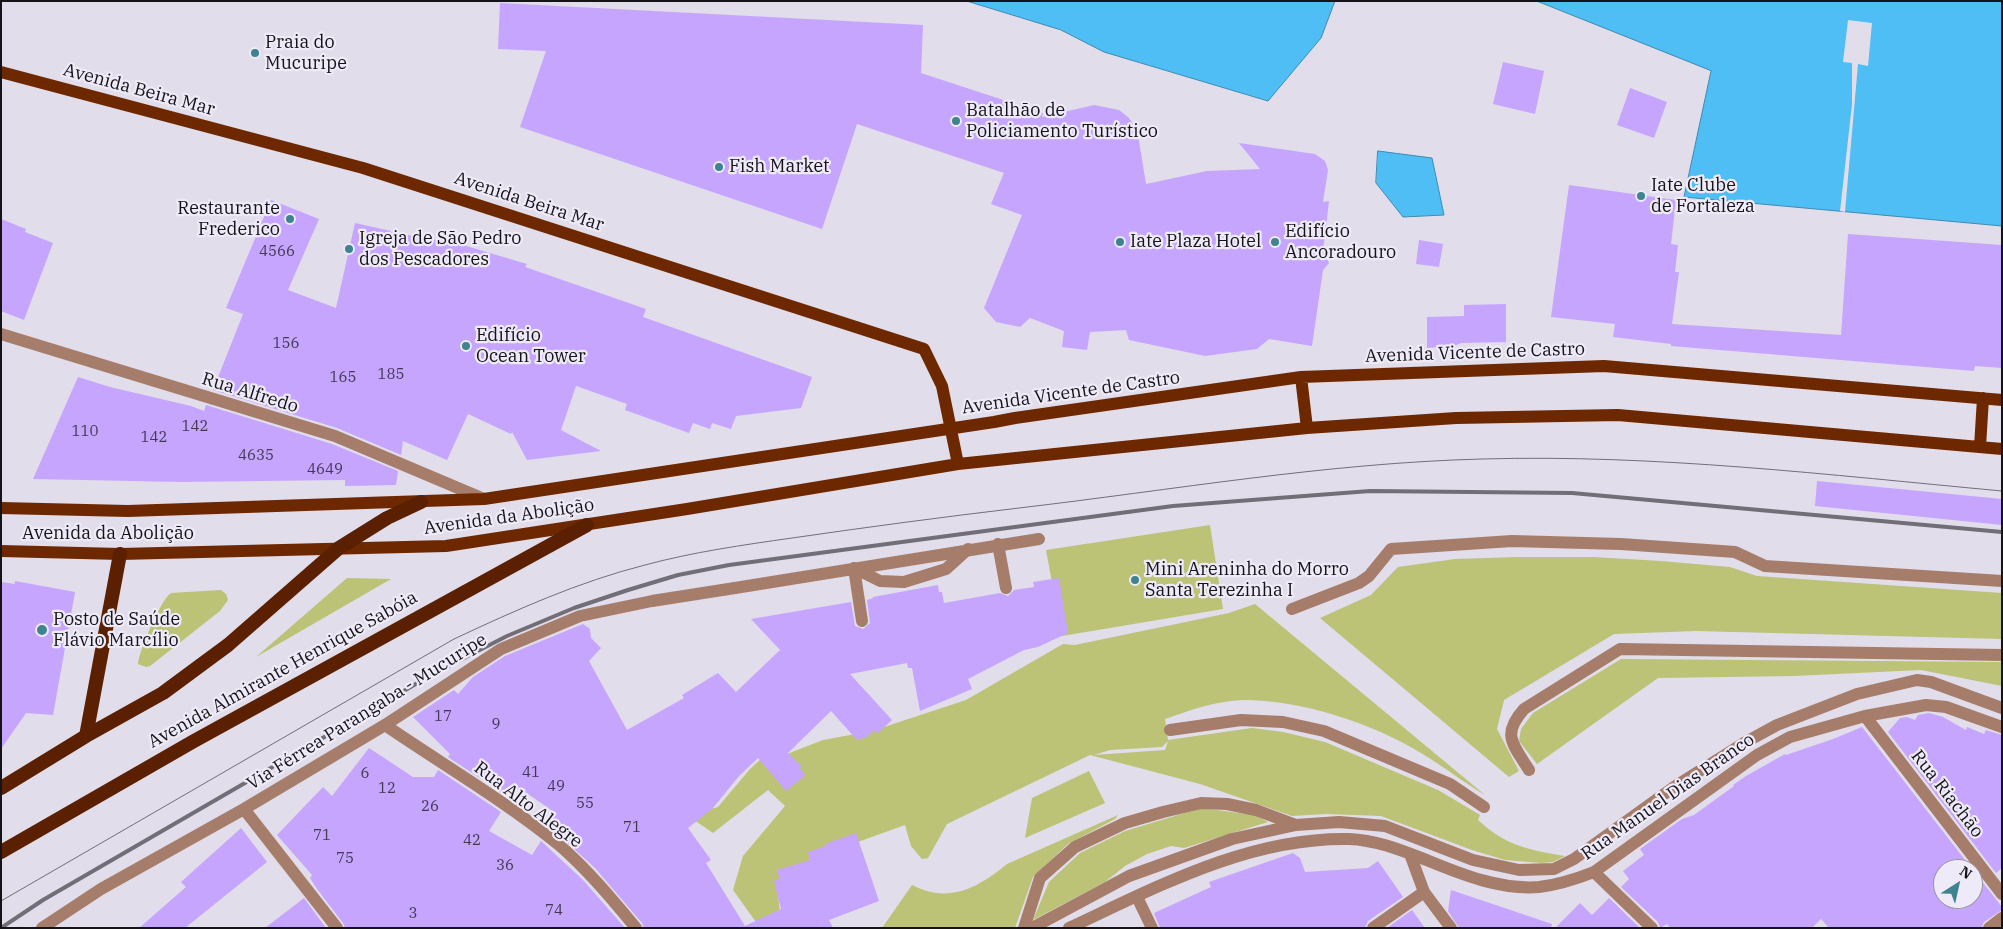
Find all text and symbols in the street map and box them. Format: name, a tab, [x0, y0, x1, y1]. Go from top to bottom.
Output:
place label: Praia do Mucuripe	[265, 32, 347, 74]
marker: Praia do Mucuripe	[249, 47, 261, 59]
street label: Avenida Beira Mar	[61, 59, 217, 121]
place label: Batalhão de Policiamento Turístico	[966, 100, 1158, 142]
marker: Batalhão de Policiamento Turístico	[950, 115, 962, 127]
place label: Fish Market	[729, 156, 829, 178]
marker: Fish Market	[713, 161, 725, 173]
street label: Avenida Beira Mar	[452, 168, 606, 236]
place label: Iate Clube de Fortaleza	[1651, 175, 1755, 218]
marker: Iate Clube de Fortaleza	[1635, 190, 1647, 202]
place label: Restaurante Frederico	[177, 198, 280, 240]
marker: Restaurante Frederico	[284, 213, 296, 225]
place label: Edifício Ancoradouro	[1285, 221, 1396, 264]
place label: Igreja de São Pedro dos Pescadores	[359, 228, 521, 270]
place label: Iate Plaza Hotel	[1130, 231, 1261, 253]
marker: Iate Plaza Hotel	[1114, 236, 1126, 248]
marker: Edifício Ancoradouro	[1269, 236, 1281, 248]
house number: 4566	[259, 243, 295, 261]
marker: Igreja de São Pedro dos Pescadores	[343, 243, 355, 255]
place label: Edifício Ocean Tower	[476, 325, 586, 368]
house number: 156	[273, 335, 299, 353]
street label: Avenida Vicente de Castro	[1365, 338, 1585, 368]
marker: Edifício Ocean Tower	[460, 340, 472, 352]
house number: 185	[378, 366, 404, 384]
street label: Avenida Vicente de Castro	[961, 367, 1181, 419]
street label: Rua Alfredo	[199, 368, 301, 418]
house number: 165	[330, 369, 356, 387]
house number: 142	[182, 418, 208, 436]
house number: 110	[72, 423, 98, 441]
house number: 142	[141, 429, 167, 447]
house number: 4635	[238, 447, 274, 465]
house number: 4649	[307, 461, 343, 479]
street label: Avenida da Abolição	[422, 494, 596, 540]
street label: Avenida da Abolição	[22, 523, 194, 545]
place label: Mini Areninha do Morro Santa Terezinha I	[1145, 559, 1349, 602]
marker: Mini Areninha do Morro Santa Terezinha I	[1129, 574, 1141, 586]
street label: Avenida Almirante Henrique Sabóia	[145, 587, 421, 753]
place label: Posto de Saúde Flávio Marcílio	[53, 609, 180, 652]
marker: Posto de Saúde Flávio Marcílio	[35, 623, 49, 637]
street label: Via Férrea Parangaba - Mucuripe	[243, 629, 491, 795]
house number: 17	[434, 708, 452, 726]
house number: 9	[492, 716, 500, 734]
street label: Rua Manuel Dias Branco	[1577, 729, 1759, 865]
street label: Rua Riachão	[1906, 746, 1988, 842]
street label: Rua Alto Alegre	[470, 757, 586, 853]
house number: 41	[522, 764, 540, 782]
house number: 6	[361, 765, 369, 783]
house number: 49	[547, 778, 565, 796]
house number: 12	[378, 780, 396, 798]
house number: 55	[576, 795, 594, 813]
house number: 26	[421, 798, 439, 816]
house number: 71	[623, 819, 641, 837]
house number: 71	[313, 827, 331, 845]
house number: 42	[463, 832, 481, 850]
house number: 75	[336, 850, 354, 868]
house number: 36	[496, 857, 514, 875]
north arrow	[1933, 859, 1983, 909]
text: N	[1956, 862, 1976, 883]
house number: 74	[545, 902, 563, 920]
house number: 3	[409, 905, 417, 923]

